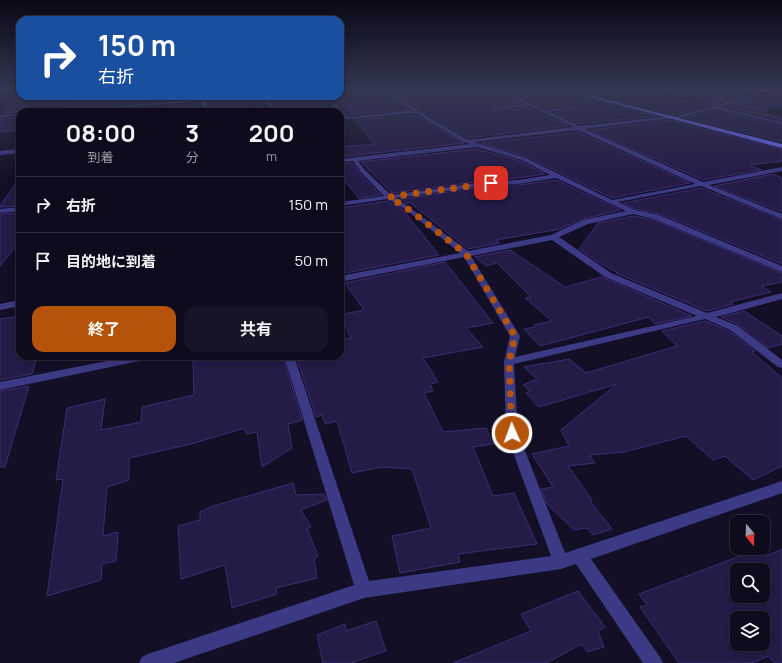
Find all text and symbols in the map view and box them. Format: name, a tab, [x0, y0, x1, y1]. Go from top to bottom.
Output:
text: 150 m	[98, 26, 176, 64]
icon: right	[32, 32, 84, 84]
text: 右折	[98, 64, 134, 88]
text: 08:00	[65, 116, 136, 149]
text: 3	[185, 116, 199, 149]
text: 200	[249, 116, 295, 149]
text: m	[266, 147, 277, 165]
text: 到着	[88, 148, 114, 166]
text: 分	[186, 148, 199, 166]
pin	[474, 166, 508, 200]
icon: arrive	[480, 172, 502, 194]
icon: right	[32, 194, 54, 216]
text: 150 m	[289, 194, 328, 215]
text: 右折	[66, 195, 96, 216]
icon: arrive	[32, 250, 54, 272]
text: 50 m	[294, 250, 328, 271]
text: 目的地に到着	[66, 251, 156, 272]
button: 終了	[32, 306, 176, 352]
button: 共有	[184, 306, 328, 352]
position arrow	[491, 412, 533, 454]
north arrow	[730, 515, 770, 555]
map controls	[730, 515, 770, 651]
button: search	[730, 563, 770, 603]
button: layers	[730, 611, 770, 651]

